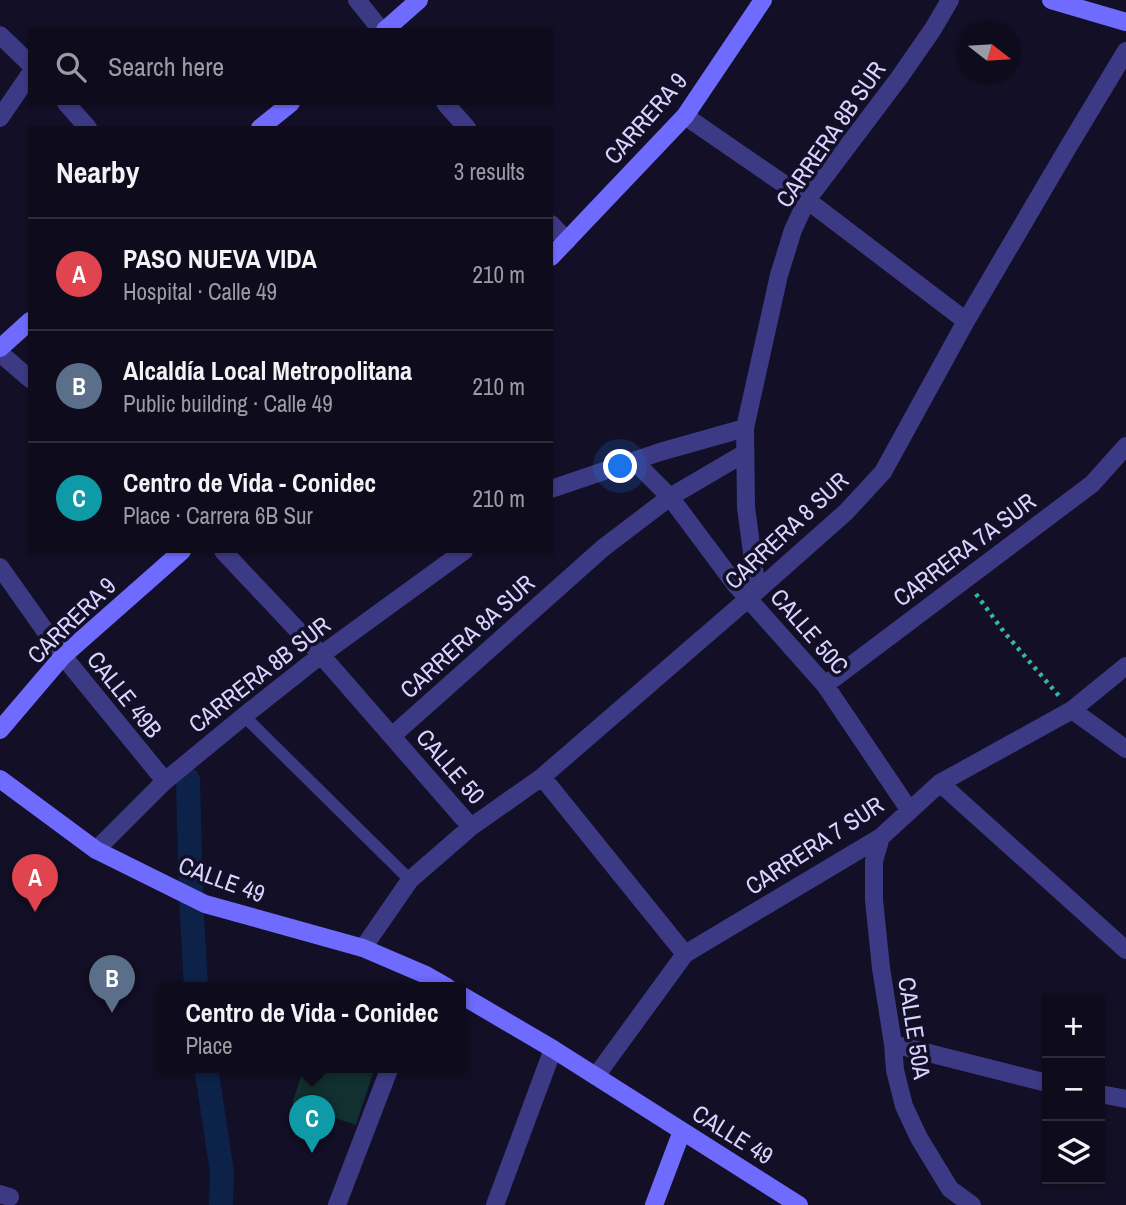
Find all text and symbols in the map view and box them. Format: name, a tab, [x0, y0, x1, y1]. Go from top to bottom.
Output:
north arrow	[958, 21, 1021, 84]
search box	[28, 28, 553, 105]
icon: search	[52, 48, 90, 86]
text: Search here	[108, 49, 224, 84]
street label: CARRERA 8B SUR	[768, 54, 892, 214]
street label: CARRERA 9	[596, 65, 694, 171]
text: Nearby	[56, 152, 139, 192]
text: 3 results	[454, 156, 525, 187]
text: PASO NUEVA VIDA	[123, 241, 317, 276]
text: A	[72, 259, 86, 290]
text: 210 m	[473, 259, 525, 290]
text: Hospital · Calle 49	[123, 276, 277, 307]
text: Alcaldía Local Metropolitana	[123, 353, 412, 388]
text: B	[72, 371, 86, 402]
text: 210 m	[473, 371, 525, 402]
text: Public building · Calle 49	[123, 388, 333, 419]
your location	[603, 449, 637, 483]
street label: CARRERA 8 SUR	[717, 464, 855, 596]
text: Centro de Vida - Conidec	[123, 465, 376, 500]
text: C	[72, 483, 86, 514]
text: 210 m	[473, 483, 525, 514]
street label: CARRERA 7A SUR	[886, 485, 1042, 613]
text: Place · Carrera 6B Sur	[123, 500, 313, 531]
street label: CARRERA 8A SUR	[393, 567, 541, 705]
street label: CARRERA 9	[20, 570, 122, 670]
street label: CALLE 50C	[764, 581, 856, 681]
street label: CARRERA 8B SUR	[181, 609, 337, 739]
street label: CALLE 49B	[80, 644, 170, 744]
street label: CALLE 50	[409, 722, 493, 810]
street label: CARRERA 7 SUR	[739, 788, 889, 902]
street label: CALLE 49	[174, 849, 270, 909]
pin: A	[12, 854, 58, 912]
pin: B	[89, 955, 135, 1013]
street label: CALLE 50A	[891, 975, 939, 1082]
popup	[158, 982, 466, 1073]
text: Centro de Vida - Conidec	[185, 995, 439, 1030]
map controls	[1042, 995, 1105, 1184]
button: +	[1042, 995, 1105, 1058]
text: Place	[185, 1030, 233, 1061]
button: −	[1042, 1058, 1105, 1121]
pin: C	[289, 1095, 335, 1153]
street label: CALLE 49	[686, 1097, 780, 1171]
button: layers	[1042, 1121, 1105, 1184]

